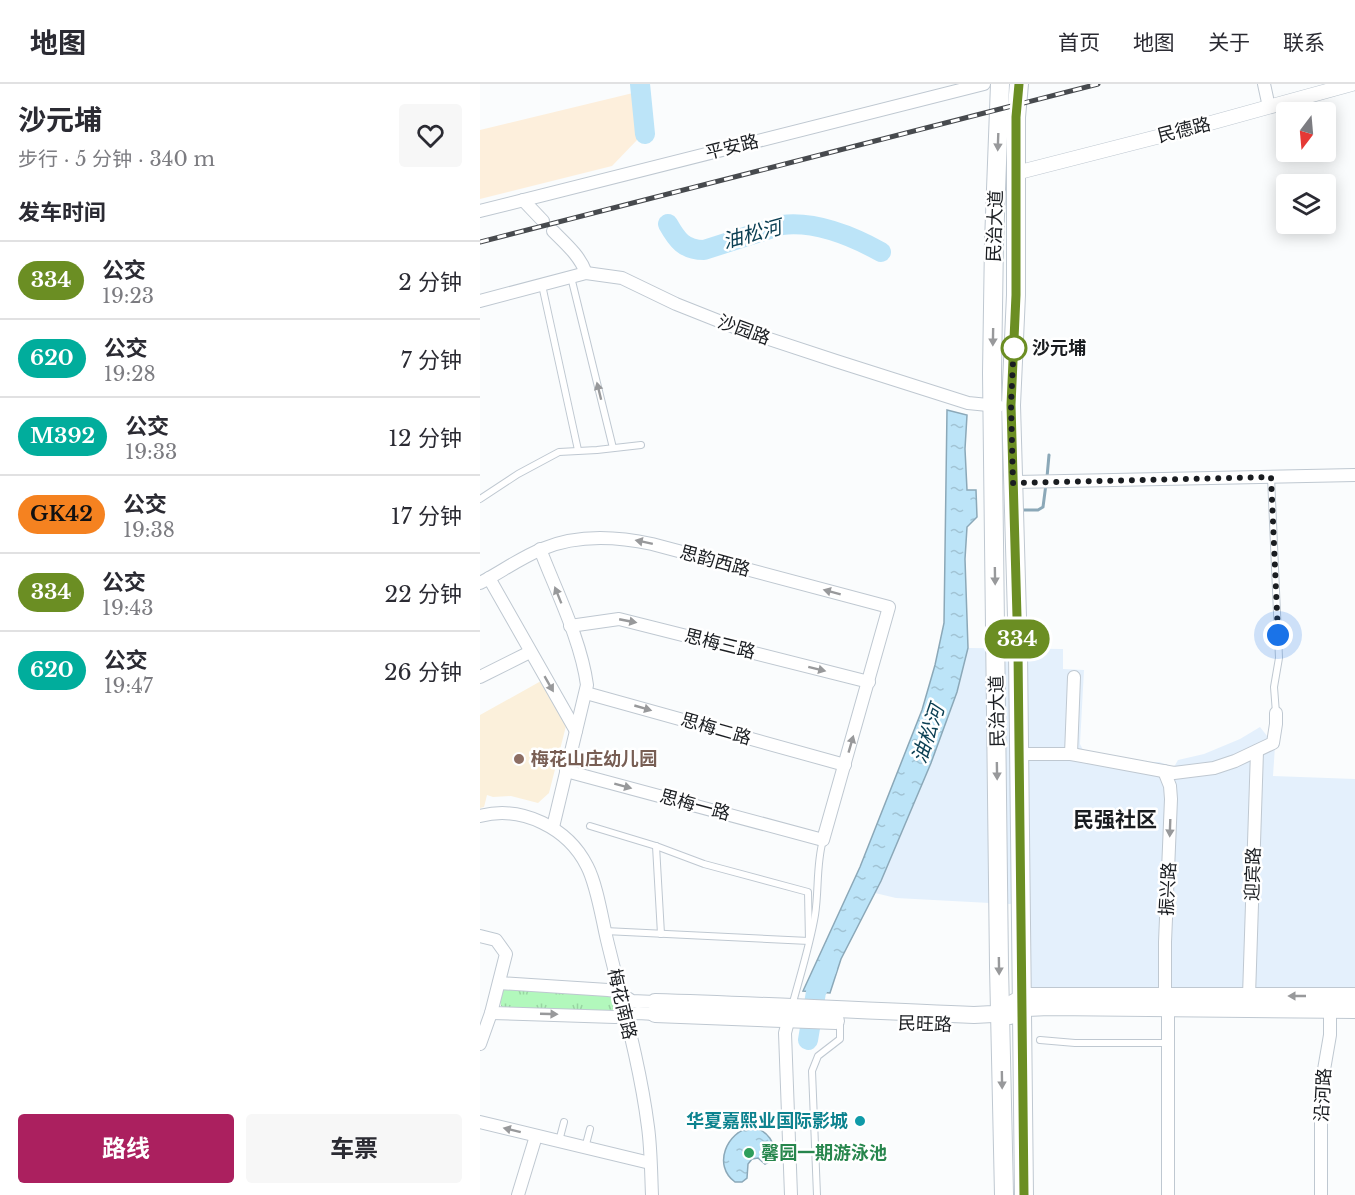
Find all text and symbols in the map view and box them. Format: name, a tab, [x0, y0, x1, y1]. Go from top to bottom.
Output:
text: 地图	[30, 26, 86, 61]
text: 首页	[1058, 30, 1100, 56]
text: 地图	[1133, 30, 1175, 56]
text: 关于	[1208, 30, 1250, 56]
text: 联系	[1283, 30, 1325, 56]
north arrow	[1276, 102, 1336, 162]
map controls	[1276, 102, 1336, 234]
text: 沙元埔	[18, 103, 102, 138]
button: heart	[399, 104, 462, 167]
street label: 民德路	[1155, 113, 1213, 147]
street label: 平安路	[703, 130, 761, 164]
one-way arrow	[993, 133, 1003, 152]
text: 步行 · 5 分钟 · 340 m	[18, 147, 215, 171]
button: layers	[1276, 174, 1336, 234]
street label: 民治大道	[983, 190, 1007, 262]
text: 发车时间	[18, 199, 106, 226]
water label: 油松河	[720, 214, 788, 253]
text: 公交	[102, 257, 146, 284]
text: 334	[31, 267, 71, 293]
text: 2 分钟	[398, 269, 462, 296]
text: 19:23	[102, 284, 154, 308]
street label: 沙园路	[715, 310, 773, 350]
one-way arrow	[988, 328, 998, 347]
text: 公交	[104, 335, 148, 362]
marker: 沙元埔	[1001, 335, 1027, 361]
place label: 沙元埔	[1032, 337, 1086, 359]
text: 620	[30, 345, 74, 371]
text: 7 分钟	[401, 347, 462, 374]
text: 19:28	[104, 362, 156, 386]
one-way arrow	[593, 382, 603, 400]
text: 公交	[125, 413, 169, 440]
text: M392	[30, 423, 95, 449]
text: 12 分钟	[388, 425, 462, 452]
text: 19:33	[125, 440, 177, 464]
text: 公交	[123, 491, 167, 518]
text: GK42	[30, 501, 93, 527]
text: 17 分钟	[391, 503, 462, 530]
text: 19:38	[123, 518, 175, 542]
one-way arrow	[634, 537, 653, 546]
street label: 思韵西路	[677, 541, 753, 581]
one-way arrow	[990, 567, 999, 586]
text: 公交	[102, 569, 146, 596]
text: 334	[31, 579, 71, 605]
text: 22 分钟	[385, 581, 462, 608]
one-way arrow	[553, 586, 562, 604]
one-way arrow	[823, 587, 841, 596]
text: 19:43	[102, 596, 154, 620]
one-way arrow	[619, 617, 638, 626]
line badge: 334	[982, 620, 1052, 658]
your location	[1263, 620, 1293, 650]
street label: 思梅三路	[682, 625, 758, 663]
text: 334	[997, 626, 1037, 652]
text: 公交	[104, 647, 148, 674]
text: 620	[30, 657, 74, 683]
text: 26 分钟	[384, 659, 462, 686]
one-way arrow	[808, 664, 826, 674]
text: 19:47	[104, 674, 153, 698]
street label: 民治大道	[985, 675, 1009, 747]
one-way arrow	[544, 676, 554, 693]
water label: 油松河	[907, 698, 950, 766]
one-way arrow	[634, 704, 652, 714]
street label: 思梅二路	[678, 709, 754, 749]
one-way arrow	[847, 735, 857, 753]
place label: 梅花山庄幼儿园	[531, 748, 657, 770]
marker: 梅花山庄幼儿园	[512, 752, 526, 766]
one-way arrow	[993, 762, 1002, 781]
one-way arrow	[614, 782, 632, 791]
street label: 思梅一路	[657, 785, 733, 825]
district label: 民强社区	[1073, 807, 1157, 833]
one-way arrow	[1166, 818, 1175, 837]
street label: 迎宾路	[1241, 847, 1265, 901]
street label: 振兴路	[1156, 861, 1180, 917]
one-way arrow	[994, 957, 1004, 976]
street label: 梅花南路	[603, 966, 641, 1042]
one-way arrow	[1287, 991, 1306, 1001]
one-way arrow	[540, 1010, 559, 1019]
street label: 民旺路	[898, 1012, 952, 1036]
street label: 沿河路	[1311, 1067, 1335, 1123]
one-way arrow	[997, 1071, 1007, 1090]
place label: 华夏嘉熙业国际影城	[686, 1110, 848, 1132]
button: 路线	[18, 1114, 234, 1183]
button: 车票	[246, 1114, 462, 1183]
marker: 华夏嘉熙业国际影城	[853, 1114, 867, 1128]
one-way arrow	[502, 1125, 521, 1135]
place label: 馨园一期游泳池	[761, 1142, 887, 1164]
marker: 馨园一期游泳池	[742, 1146, 756, 1160]

